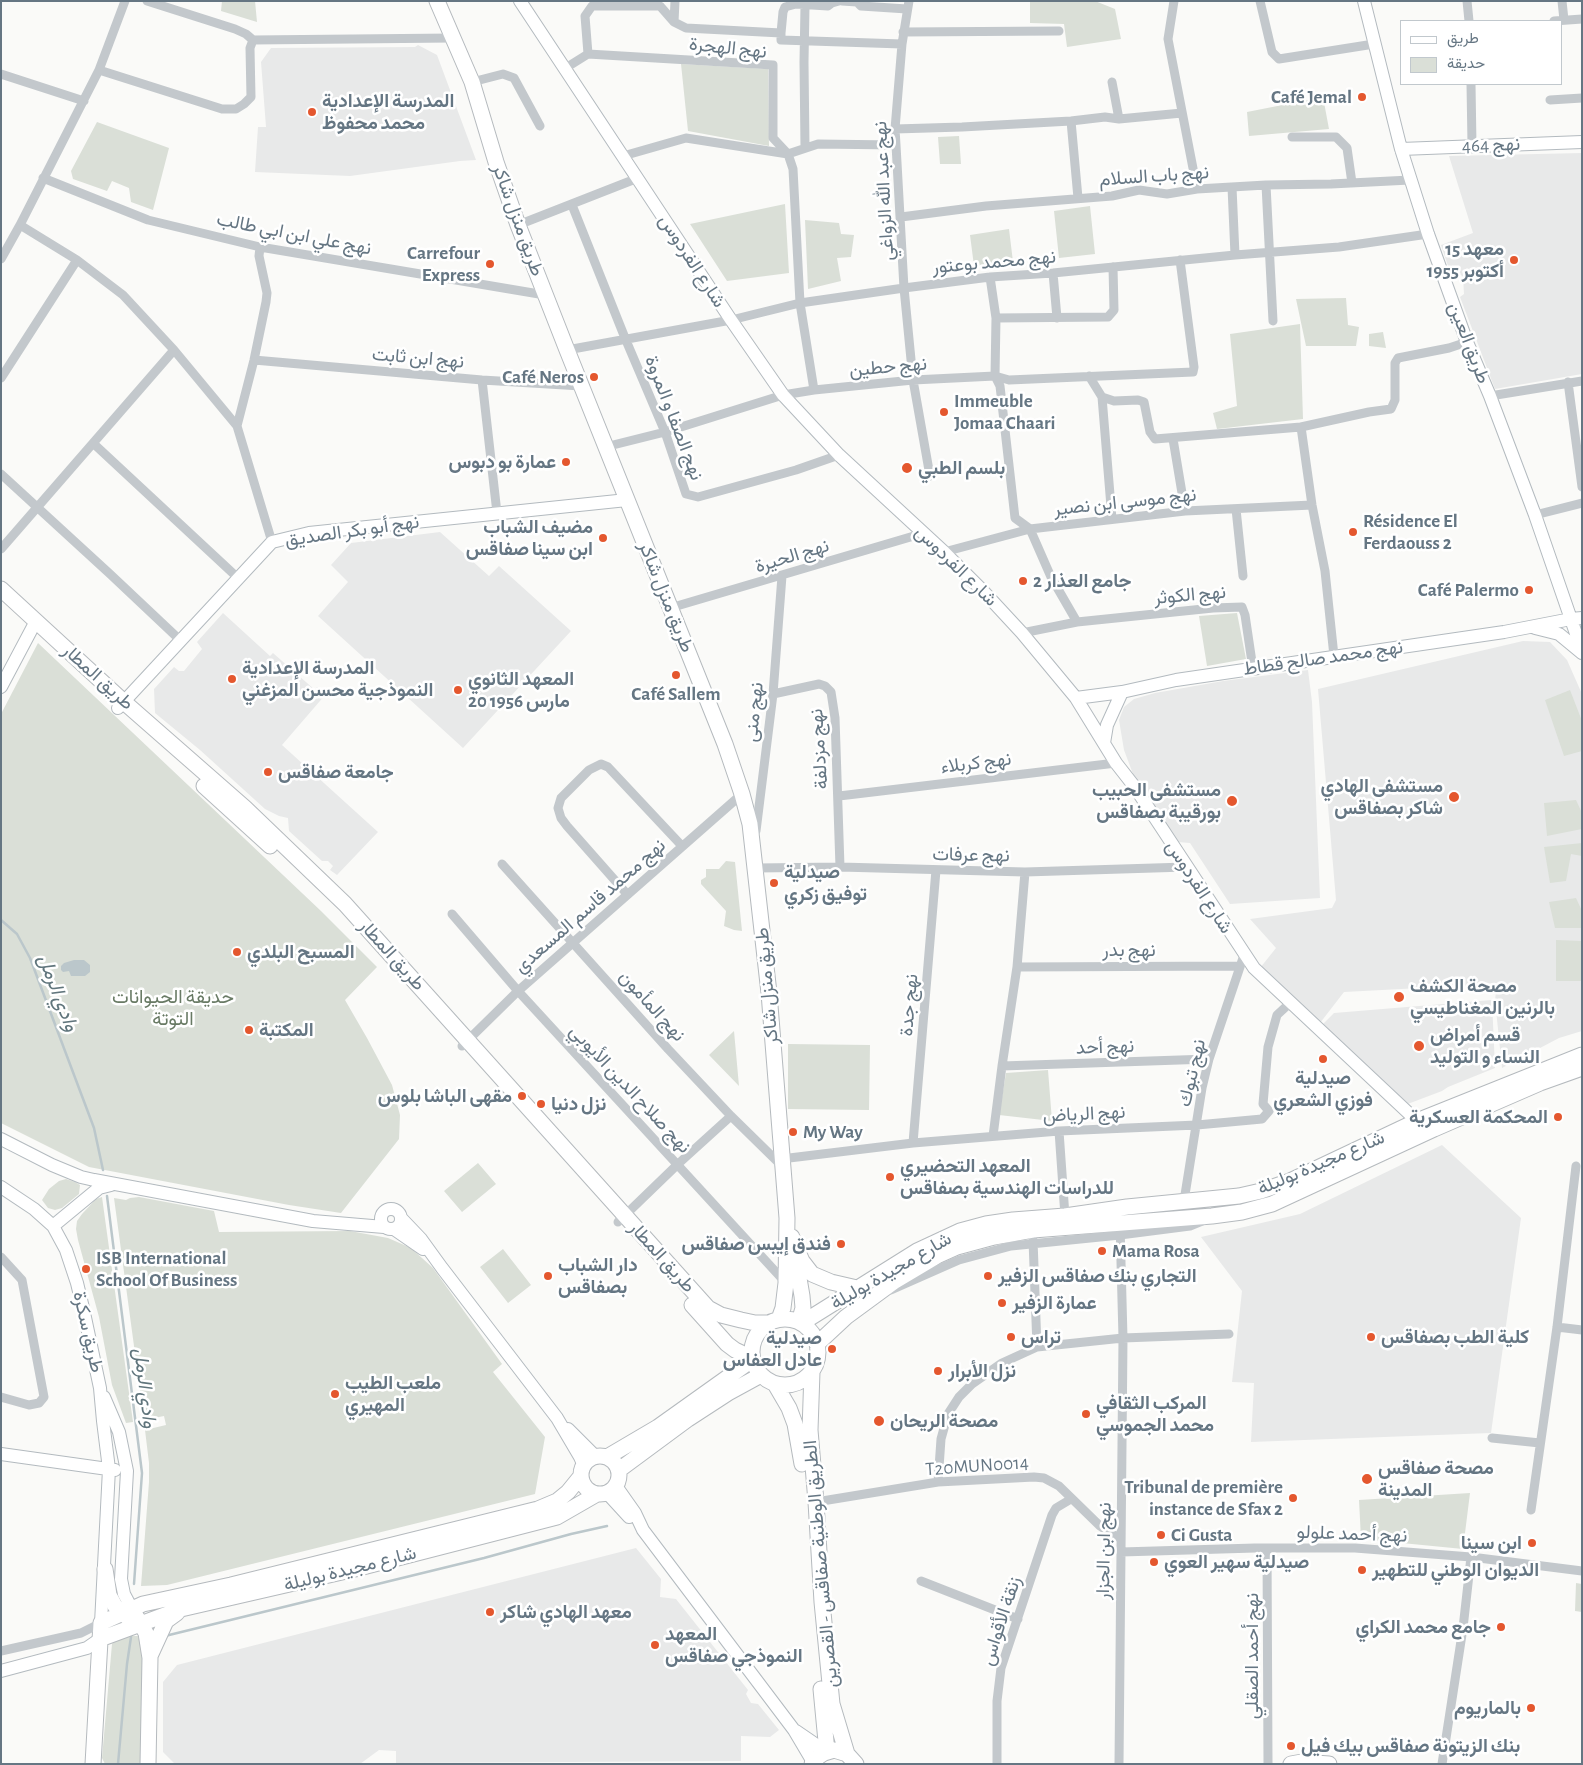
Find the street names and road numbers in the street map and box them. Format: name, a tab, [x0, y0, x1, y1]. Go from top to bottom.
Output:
street label: نهج الهجرة	[688, 33, 768, 63]
street label: نهج عبد الله الزواغي	[869, 121, 899, 261]
street label: نهج 464	[1461, 133, 1521, 157]
street label: طريق منزل شاكر	[487, 161, 549, 279]
street label: نهج باب السلام	[1098, 161, 1210, 191]
street label: نهج علي ابن ابي طالب	[215, 208, 373, 260]
street label: شارع الفردوس	[653, 210, 731, 312]
street label: نهج محمد بوعتور	[931, 245, 1057, 279]
street label: طريق العين	[1443, 299, 1495, 387]
street label: نهج ابن ثابت	[371, 343, 465, 373]
street label: نهج الصفا و المروة	[640, 352, 708, 484]
street label: نهج حطين	[848, 352, 928, 382]
street label: نهج موسى ابن نصير	[1052, 483, 1198, 521]
street label: نهج أبو بكر الصديق	[283, 510, 421, 552]
street label: شارع الفردوس	[910, 521, 1002, 611]
street label: نهج الحيرة	[752, 534, 832, 578]
street label: طريق منزل شاكر	[633, 538, 699, 656]
street label: نهج الكوثر	[1153, 580, 1227, 610]
street label: نهج محمد صالح قطاط	[1242, 635, 1404, 681]
street label: طريق المطار	[57, 639, 139, 715]
street label: نهج منى	[740, 681, 768, 743]
street label: نهج مزدلفة	[805, 708, 833, 790]
street label: نهج كربلاء	[939, 747, 1013, 779]
street label: نهج محمد قاسم المسعدي	[510, 834, 670, 978]
street label: شارع الفردوس	[1160, 836, 1238, 938]
street label: نهج عرفات	[932, 843, 1010, 867]
street label: طريق المطار	[354, 914, 430, 996]
street label: طريق منزل شاكر	[751, 926, 783, 1046]
street label: نهج بدر	[1102, 939, 1156, 961]
street label: نهج المأمون	[614, 966, 690, 1046]
street label: نهج جدة	[895, 973, 923, 1037]
street label: نهج صلاح الدين الأيوبي	[564, 1020, 696, 1158]
street label: نهج أحد	[1075, 1035, 1135, 1059]
street label: نهج تبوك	[1173, 1037, 1211, 1109]
street label: نهج الرياض	[1042, 1100, 1126, 1128]
street label: شارع مجيدة بوليلة	[1254, 1126, 1388, 1200]
street label: طريق المطار	[624, 1216, 700, 1298]
street label: شارع مجيدة بوليلة	[827, 1227, 955, 1315]
street label: طريق سكرة	[68, 1289, 108, 1375]
street label: الطريق الوطنية صفاقس - القصرين	[799, 1439, 843, 1689]
street label: T20MUN0014	[925, 1451, 1029, 1481]
street label: نهج ابن الجزار	[1092, 1502, 1116, 1600]
street label: نهج أحمد علولو	[1296, 1521, 1408, 1547]
street label: شارع مجيدة بوليلة	[281, 1542, 419, 1596]
street label: زنقة الأقواس	[976, 1574, 1026, 1668]
street label: نهج أحمد الصقلي	[1241, 1593, 1263, 1719]

